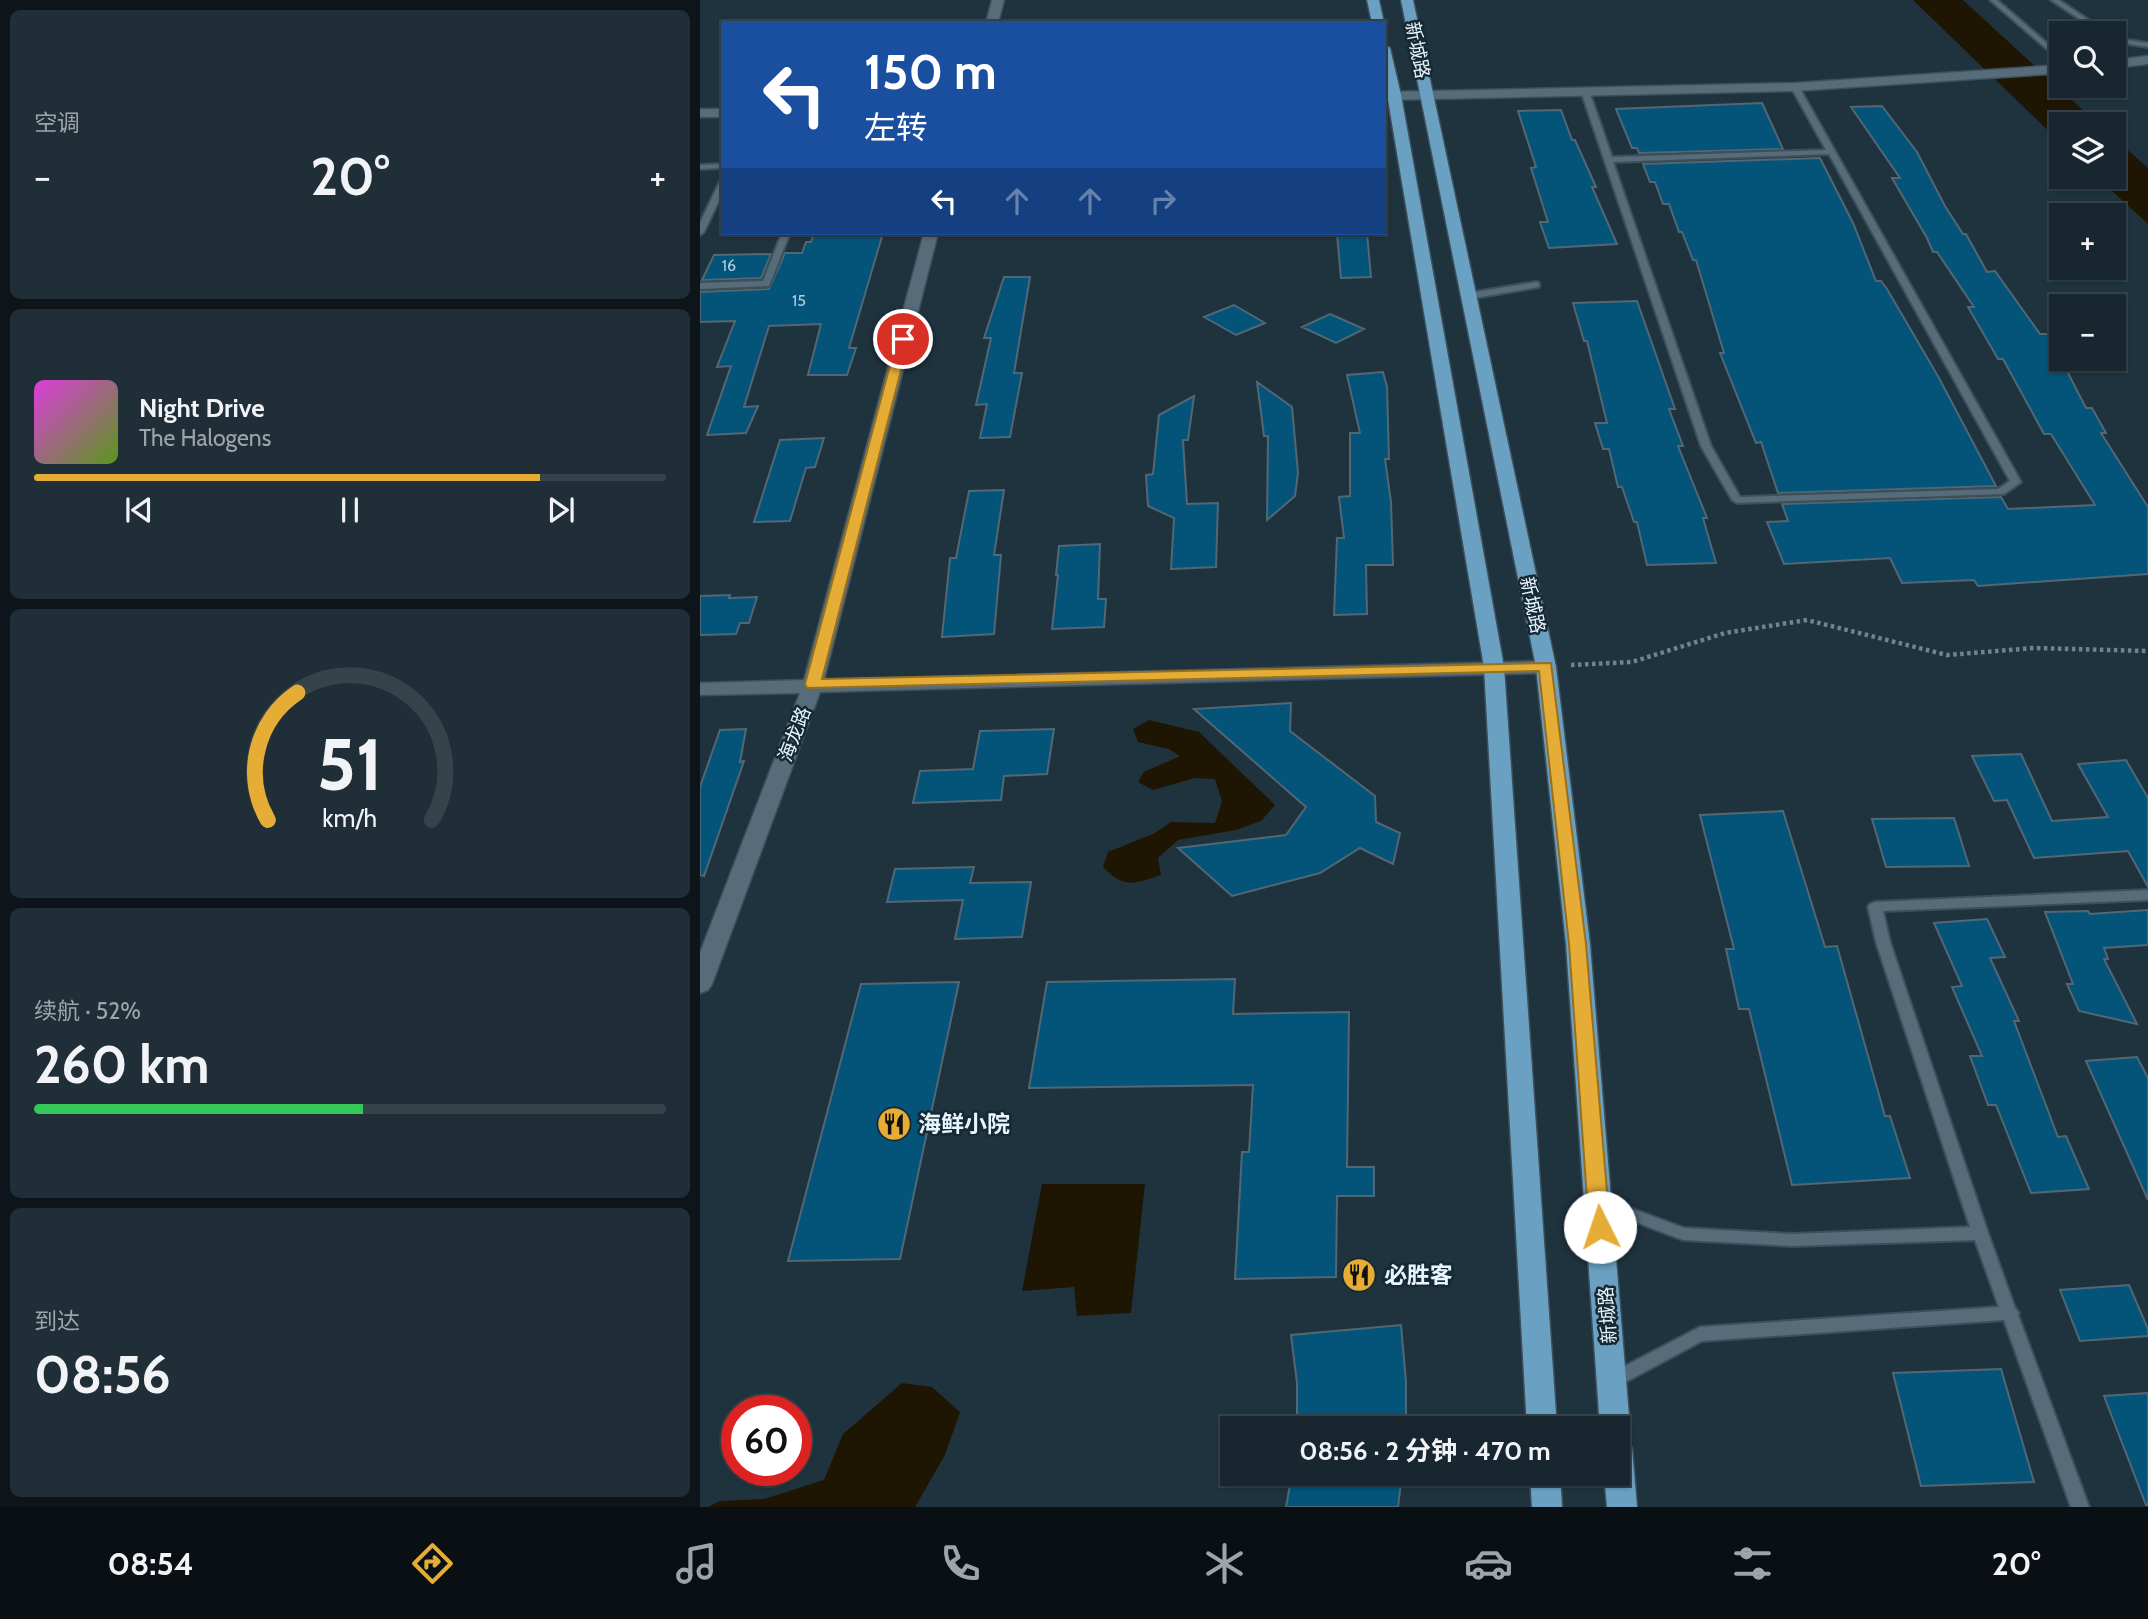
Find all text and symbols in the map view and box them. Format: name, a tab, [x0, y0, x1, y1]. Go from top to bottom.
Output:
street label: 新城路	[1401, 20, 1434, 80]
map controls	[2049, 21, 2126, 371]
button: search	[2049, 21, 2126, 98]
text: 150 m	[864, 42, 997, 101]
icon: left	[749, 49, 840, 140]
text: 左转	[864, 108, 928, 147]
text: 空调	[34, 109, 80, 137]
button: layers	[2049, 112, 2126, 189]
text: 20°	[310, 145, 390, 208]
text: −	[34, 153, 51, 200]
text: +	[649, 153, 666, 200]
icon: left	[925, 182, 963, 220]
icon: ahead	[998, 182, 1036, 220]
icon: ahead	[1071, 182, 1109, 220]
icon: right	[1144, 182, 1182, 220]
button: +	[2049, 203, 2126, 280]
house number: 16	[722, 256, 736, 275]
house number: 15	[792, 291, 806, 310]
button: −	[2049, 294, 2126, 371]
pin	[873, 309, 933, 369]
icon: arrive	[884, 320, 922, 358]
text: Night Drive	[139, 392, 265, 424]
text: The Halogens	[139, 424, 271, 452]
icon: previous	[120, 491, 158, 529]
icon: pause	[331, 491, 369, 529]
icon: next	[542, 491, 580, 529]
street label: 新城路	[1515, 575, 1550, 635]
street label: 海龙路	[774, 703, 815, 765]
text: 51	[317, 720, 383, 808]
text: km/h	[323, 802, 377, 832]
text: 续航 · 52%	[34, 997, 141, 1025]
text: 260 km	[34, 1033, 210, 1096]
restaurant icon: 海鲜小院	[875, 1105, 913, 1143]
place label: 海鲜小院	[918, 1110, 1010, 1138]
position arrow	[1563, 1190, 1637, 1264]
restaurant icon: 必胜客	[1340, 1256, 1378, 1294]
place label: 必胜客	[1384, 1261, 1453, 1289]
street label: 新城路	[1594, 1286, 1621, 1344]
text: 到达	[34, 1307, 80, 1335]
text: 08:56	[34, 1343, 171, 1406]
speed limit sign: 60	[721, 1395, 812, 1486]
text: 08:56 · 2 分钟 · 470 m	[1299, 1435, 1551, 1467]
icon: directions	[408, 1539, 457, 1588]
icon: music	[672, 1539, 721, 1588]
icon: phone	[936, 1539, 985, 1588]
icon: climate	[1200, 1539, 1249, 1588]
icon: car	[1464, 1539, 1513, 1588]
icon: filters	[1728, 1539, 1777, 1588]
text: 08:54	[107, 1544, 194, 1583]
text: 20°	[1992, 1544, 2041, 1583]

